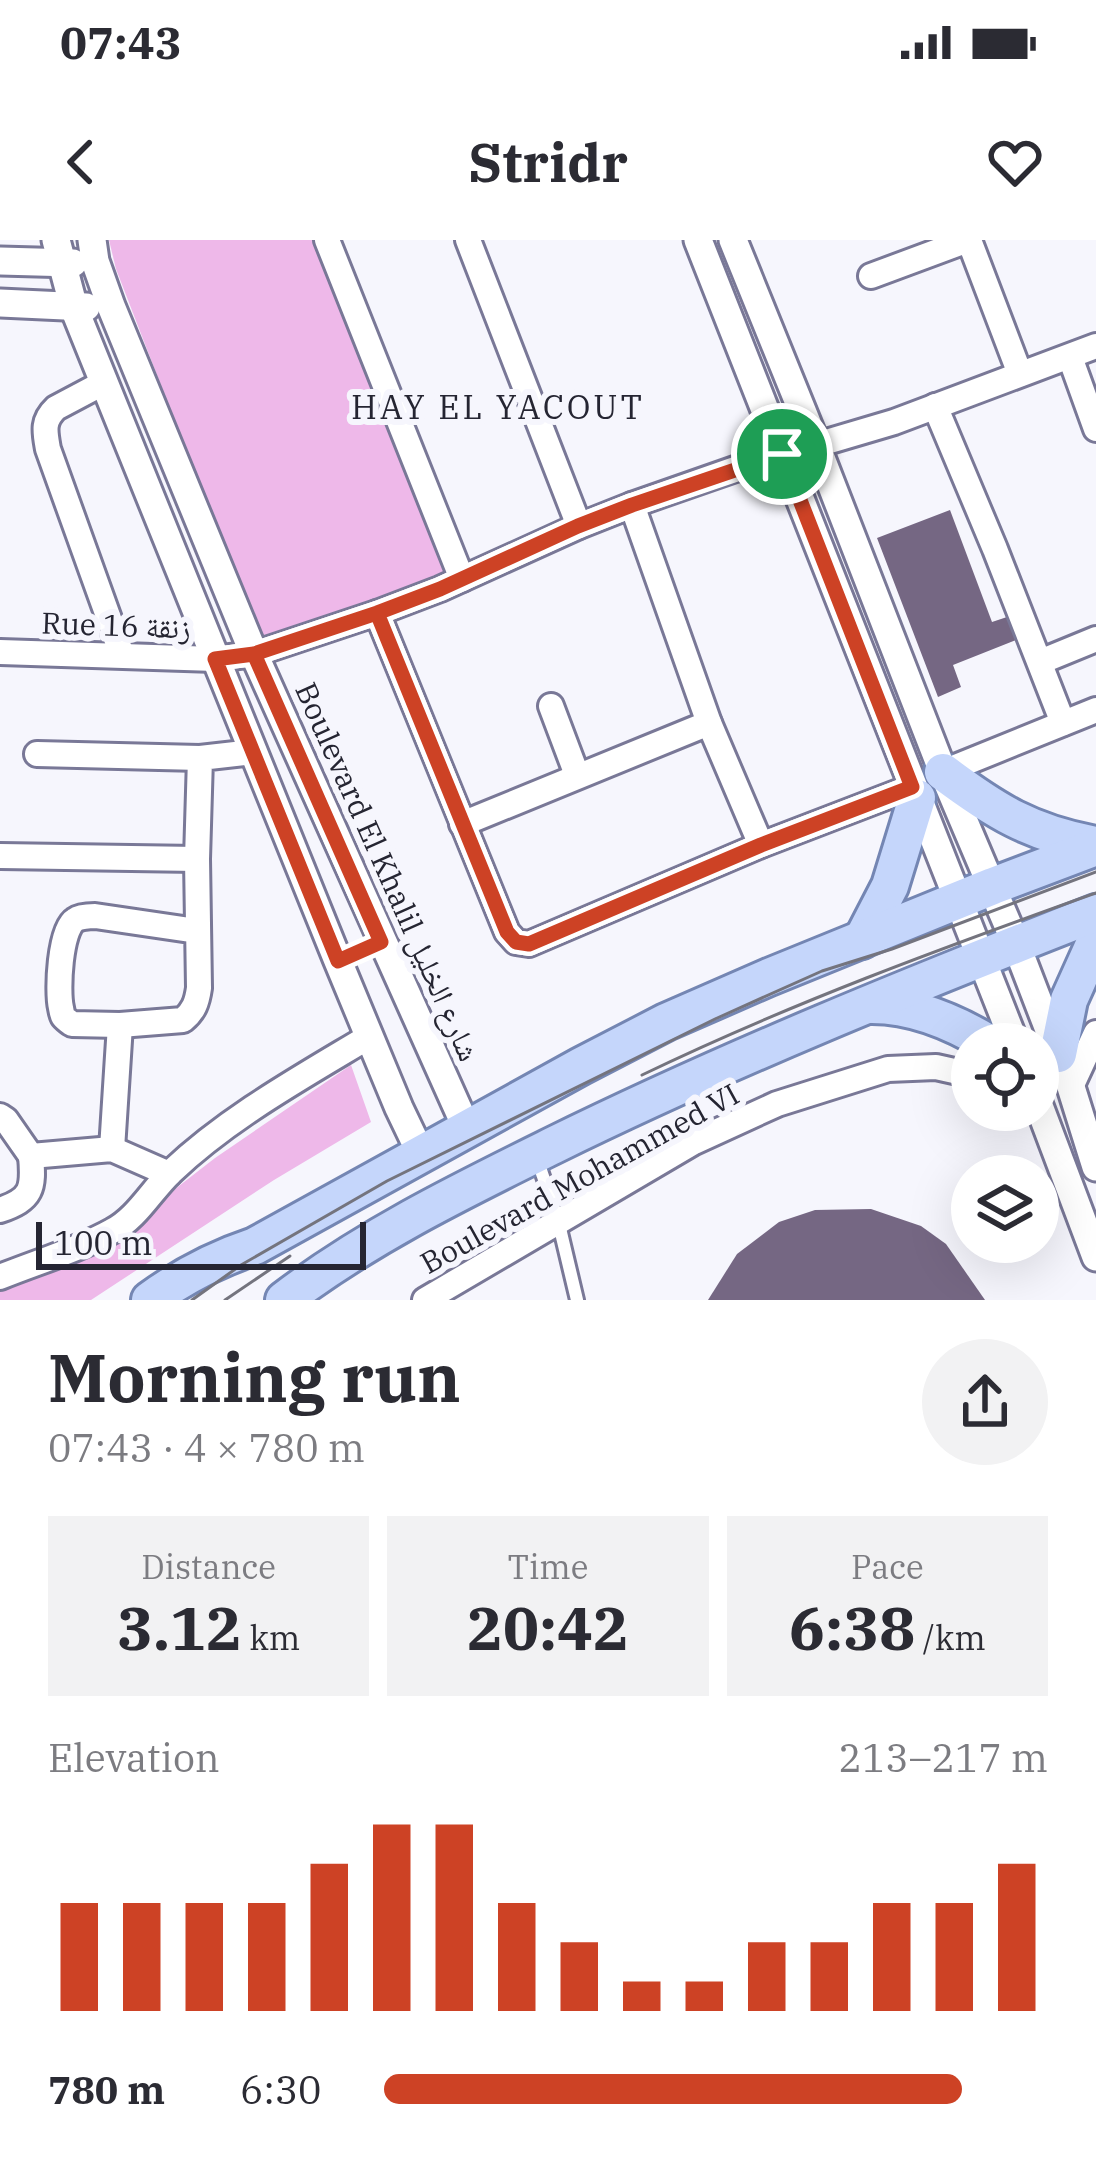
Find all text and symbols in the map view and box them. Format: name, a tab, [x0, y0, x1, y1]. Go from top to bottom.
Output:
text: 07:43	[60, 13, 182, 71]
text: Stridr	[468, 127, 628, 197]
icon: back	[48, 129, 114, 195]
icon: heart	[982, 129, 1048, 195]
district label: HAY EL YACOUT	[351, 385, 645, 428]
pin	[731, 403, 833, 505]
icon: arrive	[749, 421, 815, 487]
street label: Rue 16 زنقة	[41, 602, 191, 647]
street label: Boulevard El Khalil شارع الخليل	[286, 676, 490, 1067]
map controls	[951, 1023, 1059, 1263]
button: locate	[951, 1023, 1059, 1131]
street label: Boulevard Mohammed VI	[413, 1074, 745, 1282]
button: layers	[951, 1155, 1059, 1263]
scale bar	[36, 1216, 366, 1269]
text: 100 m	[54, 1221, 153, 1264]
text: Morning run	[48, 1334, 461, 1420]
button: share	[922, 1339, 1048, 1465]
text: 07:43 · 4 × 780 m	[48, 1422, 365, 1473]
text: Distance	[141, 1545, 276, 1588]
text: Time	[507, 1545, 589, 1588]
text: Pace	[851, 1545, 924, 1588]
text: 3.12	[117, 1588, 242, 1667]
text: 20:42	[467, 1588, 629, 1667]
text: 6:38	[789, 1588, 915, 1667]
text: km	[242, 1616, 300, 1659]
text: /km	[915, 1616, 986, 1659]
text: Elevation	[48, 1732, 220, 1783]
text: 213–217 m	[838, 1732, 1048, 1783]
text: 780 m	[48, 2064, 165, 2115]
text: 6:30	[240, 2064, 321, 2115]

